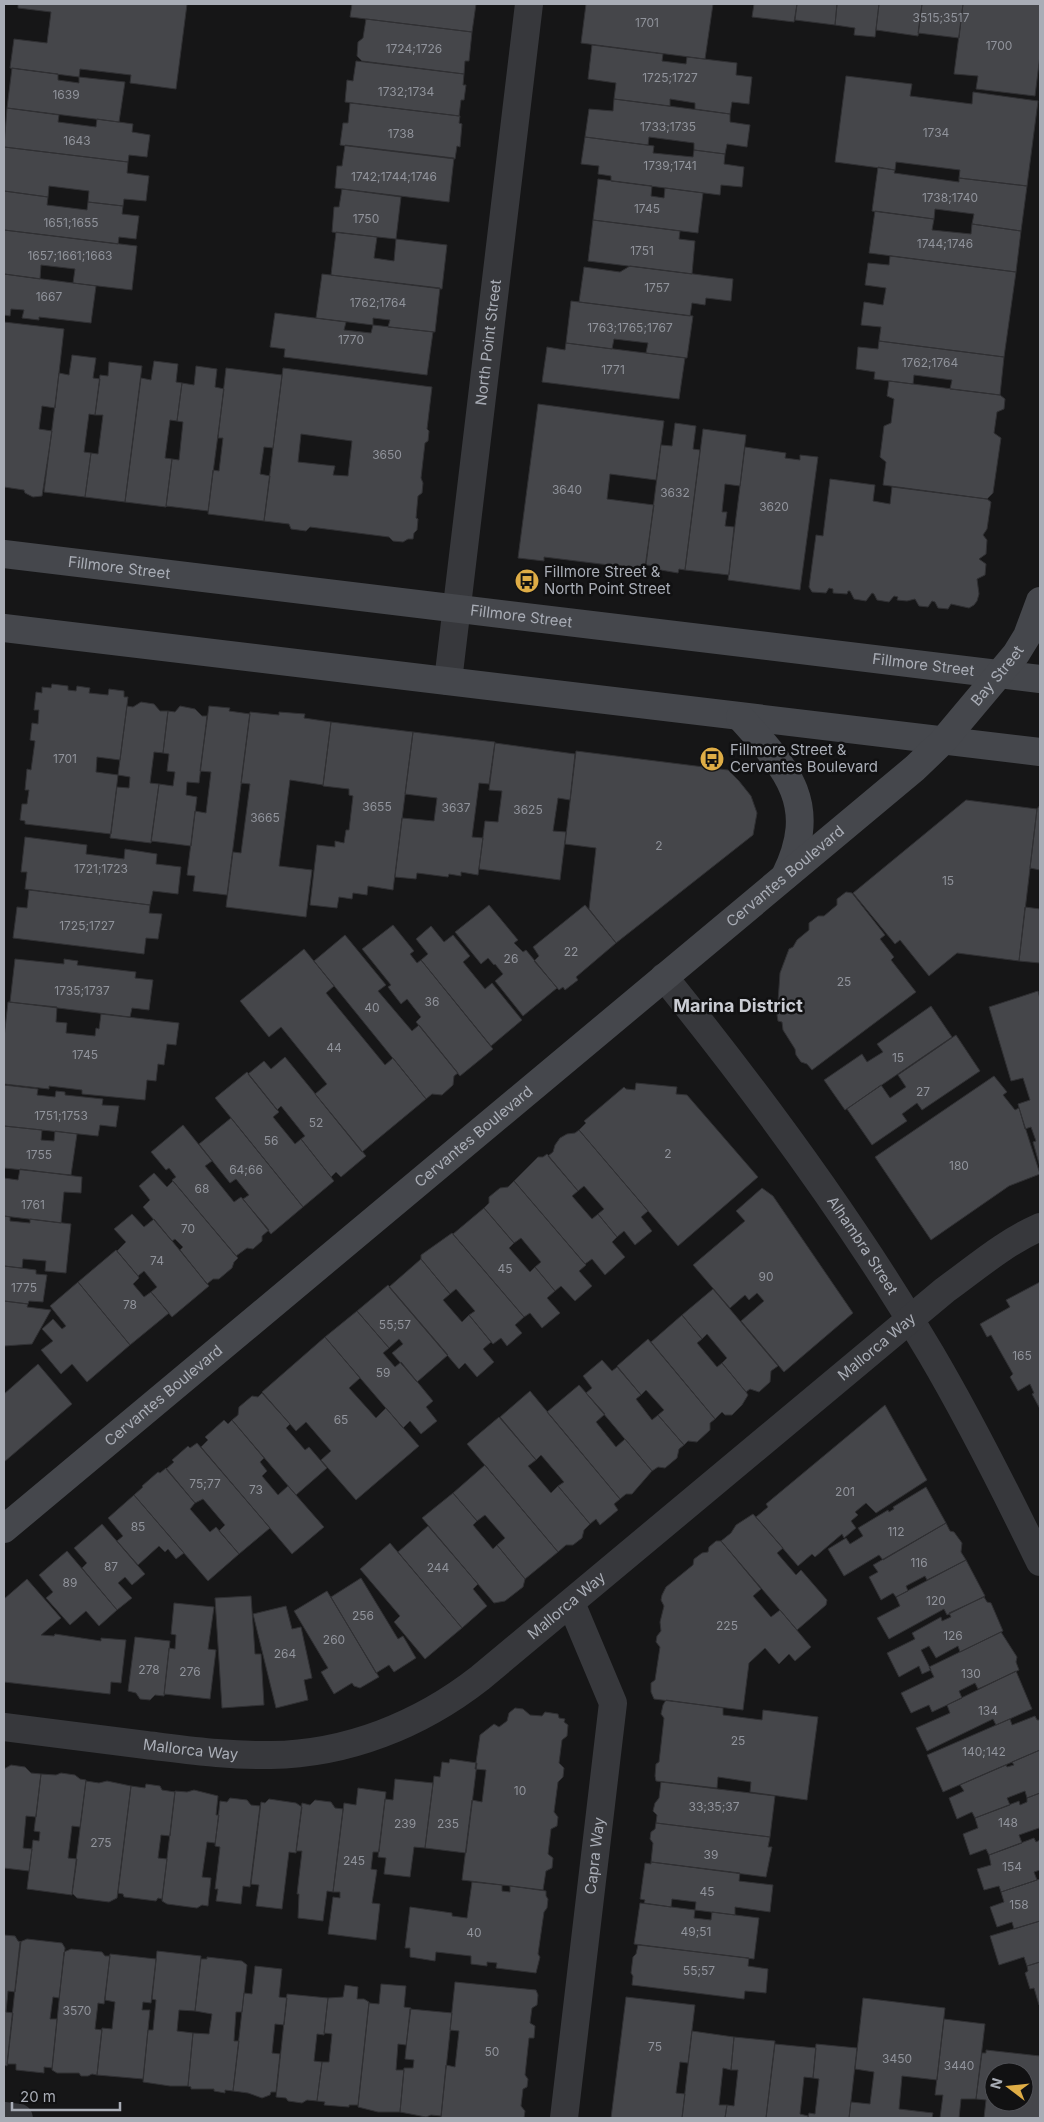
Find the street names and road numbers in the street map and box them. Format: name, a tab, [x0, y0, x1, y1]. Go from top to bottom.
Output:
street label: North Point Street	[471, 278, 505, 406]
street label: Fillmore Street	[67, 552, 171, 583]
street label: Fillmore Street	[469, 600, 573, 632]
street label: Bay Street	[967, 642, 1028, 710]
street label: Fillmore Street	[871, 649, 976, 680]
street label: Cervantes Boulevard	[722, 821, 848, 931]
street label: Cervantes Boulevard	[410, 1081, 536, 1191]
street label: Alhambra Street	[823, 1192, 902, 1298]
street label: Mallorca Way	[834, 1308, 920, 1385]
street label: Cervantes Boulevard	[100, 1340, 226, 1450]
street label: Mallorca Way	[523, 1567, 609, 1643]
street label: Mallorca Way	[142, 1735, 239, 1764]
street label: Capra Way	[580, 1816, 609, 1895]

